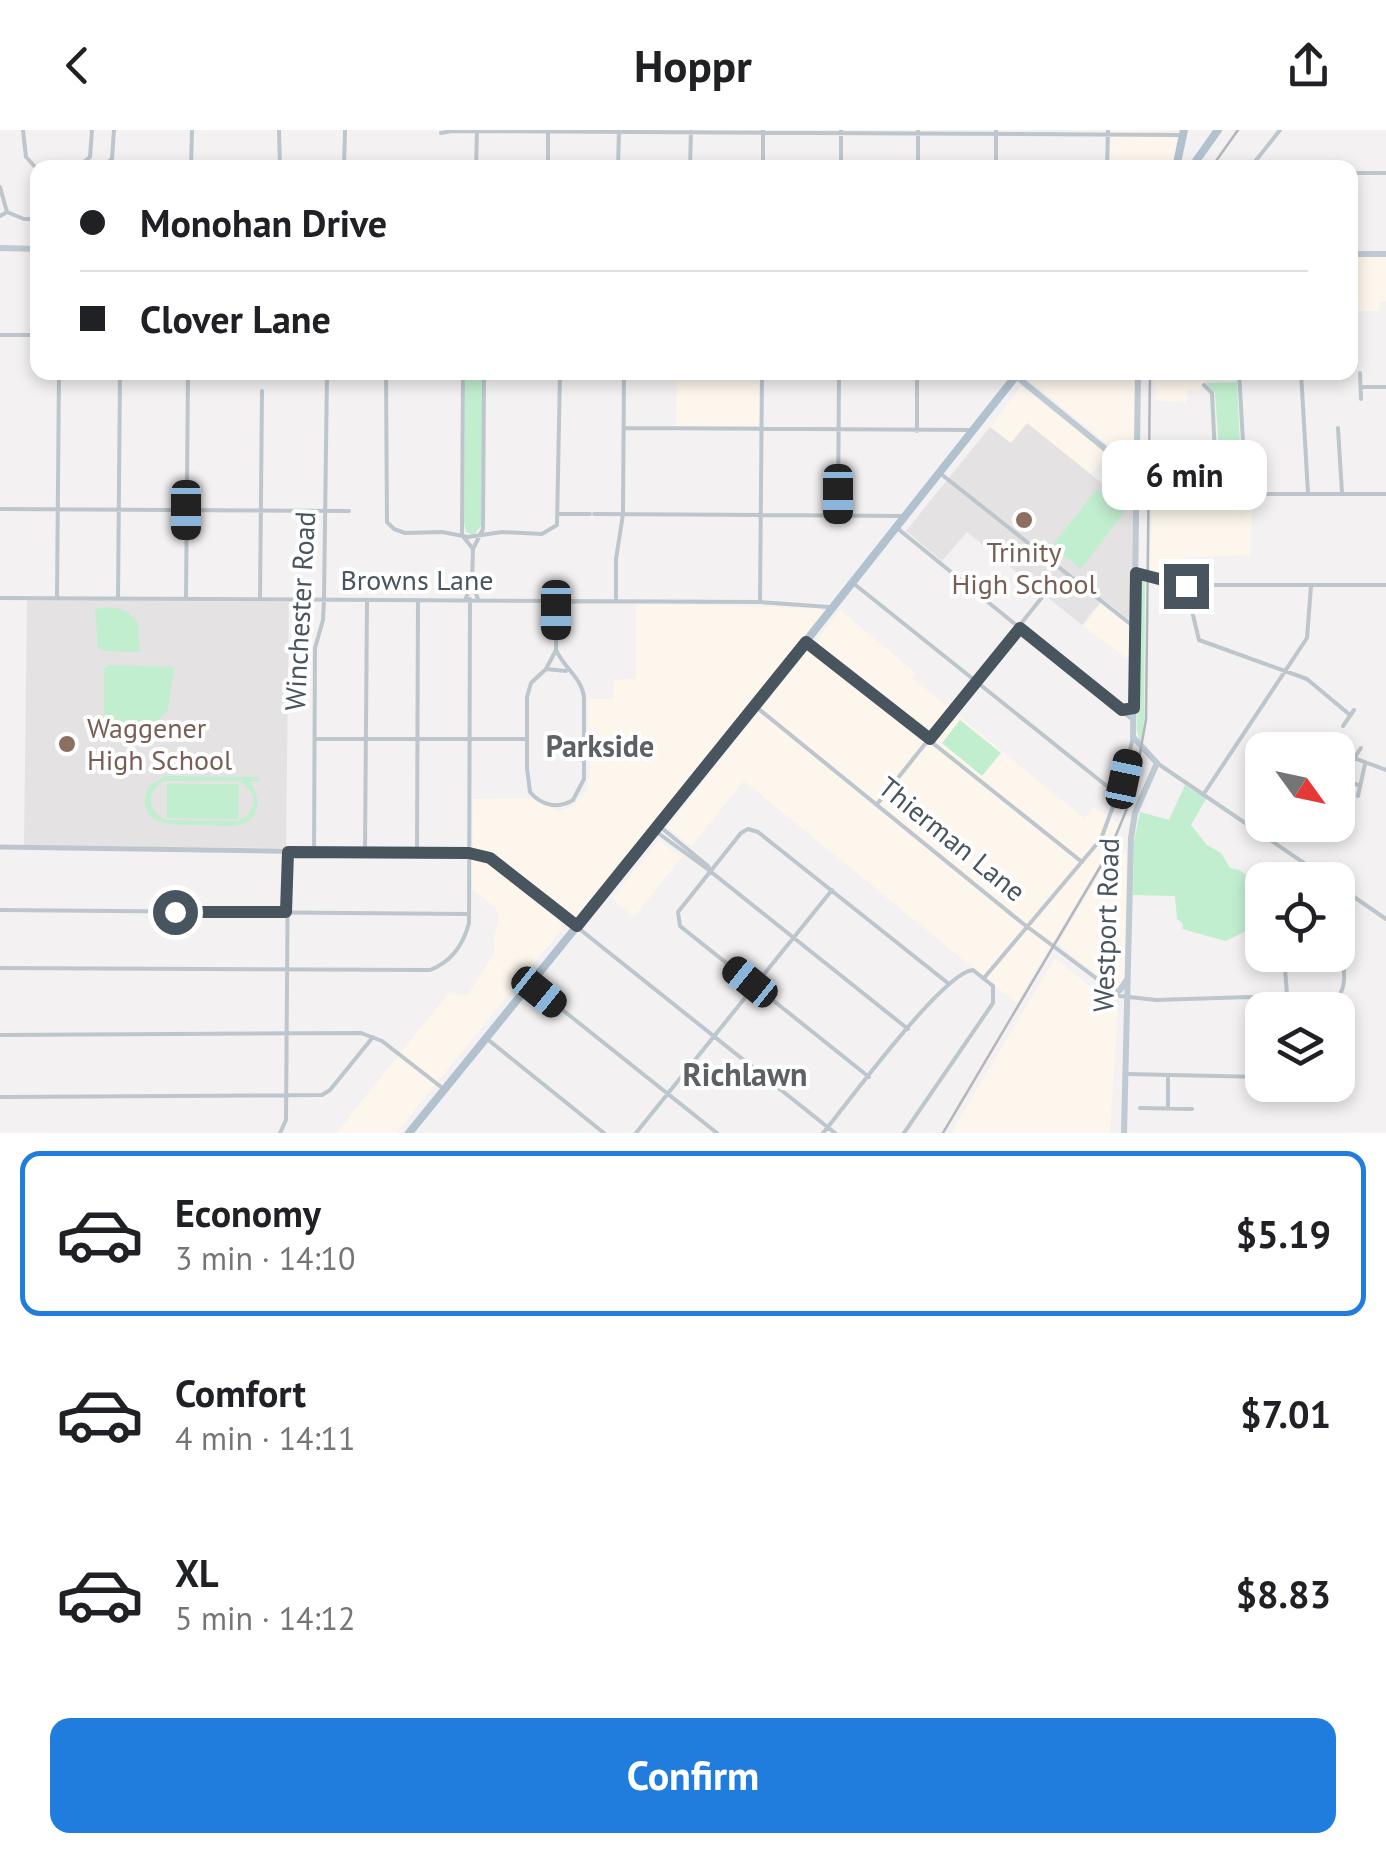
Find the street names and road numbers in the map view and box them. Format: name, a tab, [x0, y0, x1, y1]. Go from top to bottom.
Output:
street label: Winchester Road	[276, 510, 323, 712]
street label: Browns Lane	[340, 561, 494, 598]
street label: Thierman Lane	[871, 768, 1033, 909]
street label: Westport Road	[1084, 837, 1127, 1013]

